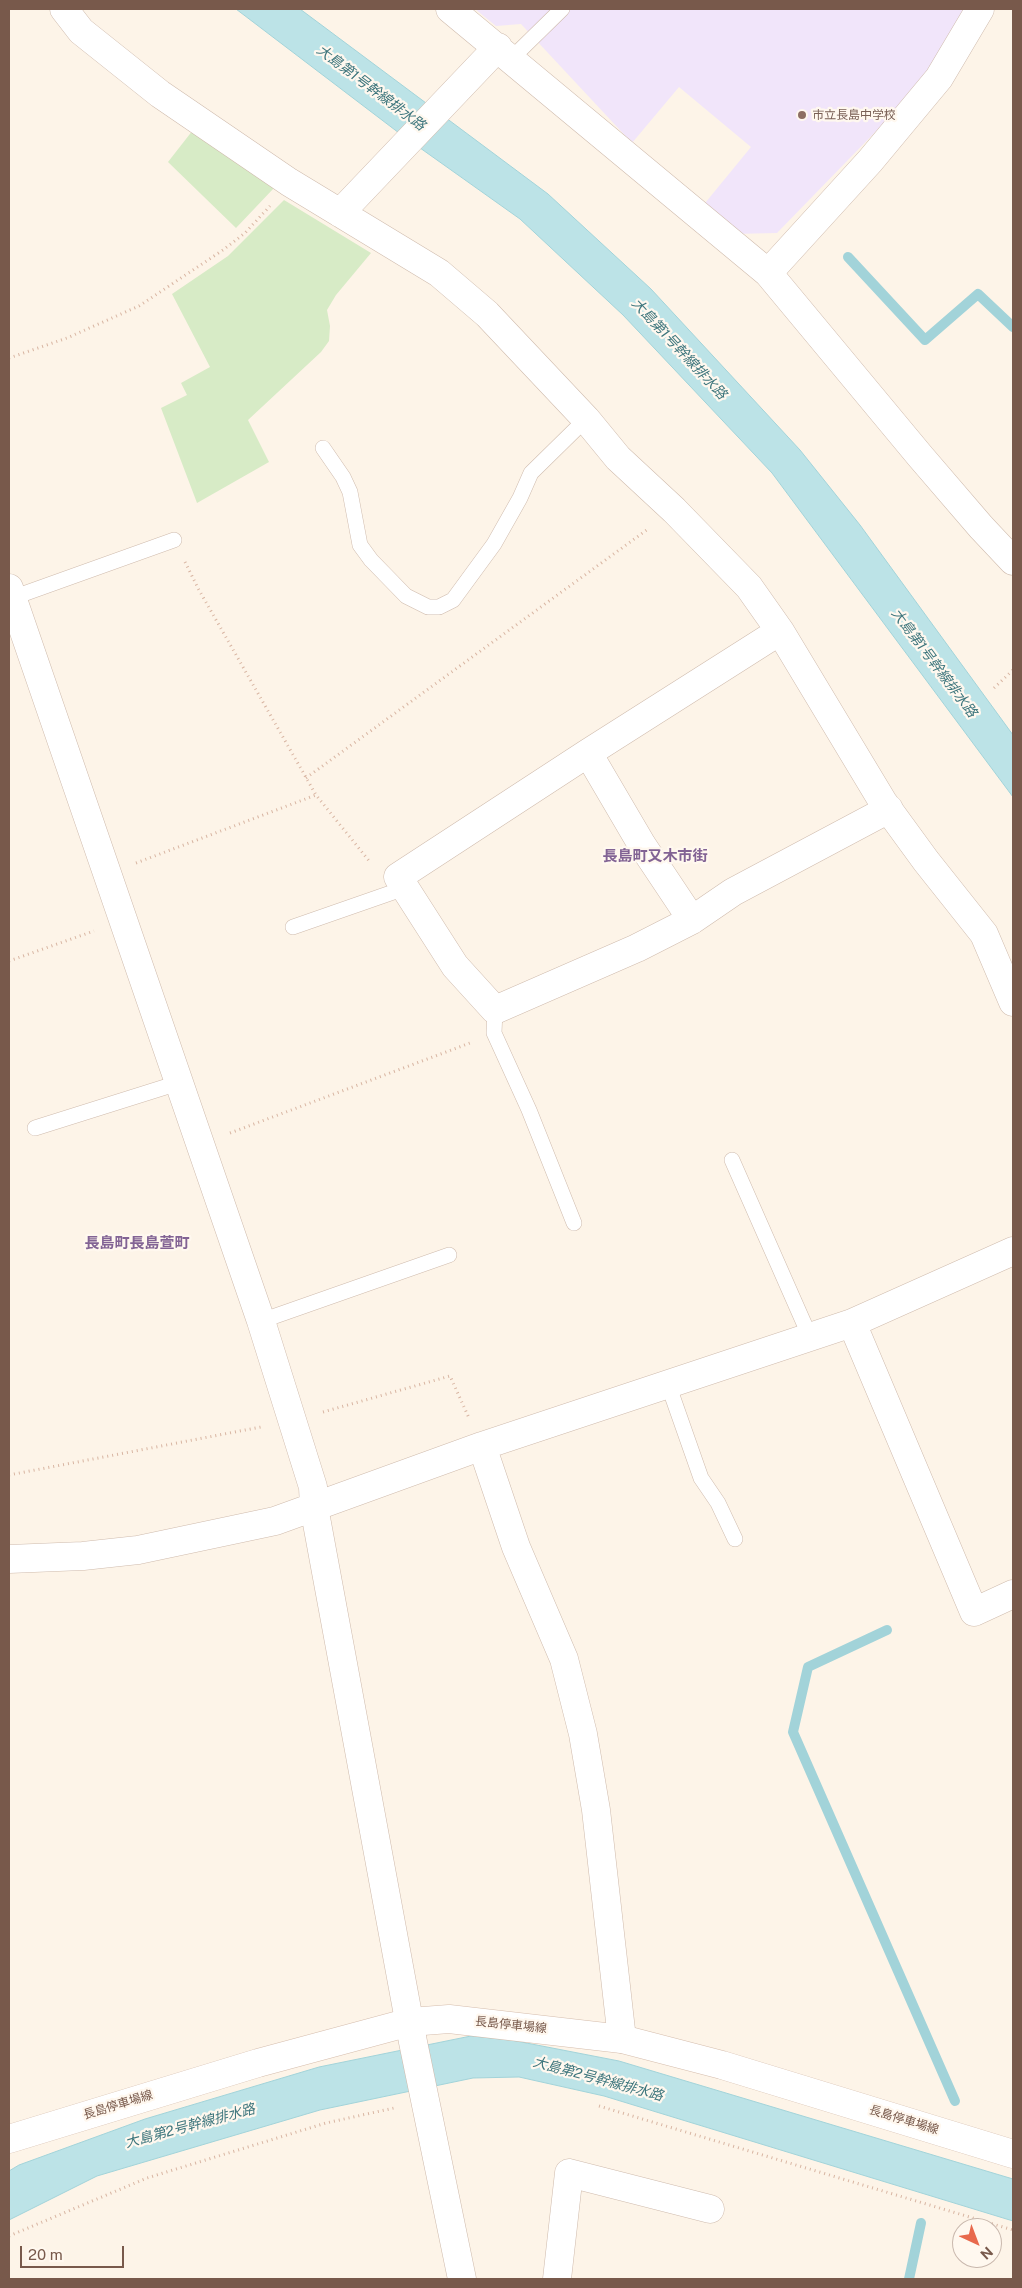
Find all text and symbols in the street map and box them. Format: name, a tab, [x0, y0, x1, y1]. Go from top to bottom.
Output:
water label: 大島第1号幹線排水路	[313, 42, 429, 134]
place label: 市立長島中学校	[812, 108, 896, 122]
marker: 市立長島中学校	[796, 109, 808, 121]
water label: 大島第1号幹線排水路	[628, 295, 730, 403]
water label: 大島第1号幹線排水路	[888, 605, 980, 721]
district label: 長島町又木市街	[603, 847, 707, 865]
district label: 長島町長島萱町	[85, 1234, 189, 1252]
street label: 長島停車場線	[474, 2014, 548, 2036]
water label: 大島第2号幹線排水路	[531, 2054, 665, 2104]
street label: 長島停車場線	[81, 2088, 155, 2122]
water label: 大島第2号幹線排水路	[123, 2101, 257, 2151]
street label: 長島停車場線	[867, 2103, 941, 2137]
north arrow	[952, 2218, 1002, 2268]
scale bar	[22, 2236, 126, 2268]
text: N	[977, 2244, 996, 2263]
text: 20 m	[28, 2246, 63, 2263]

